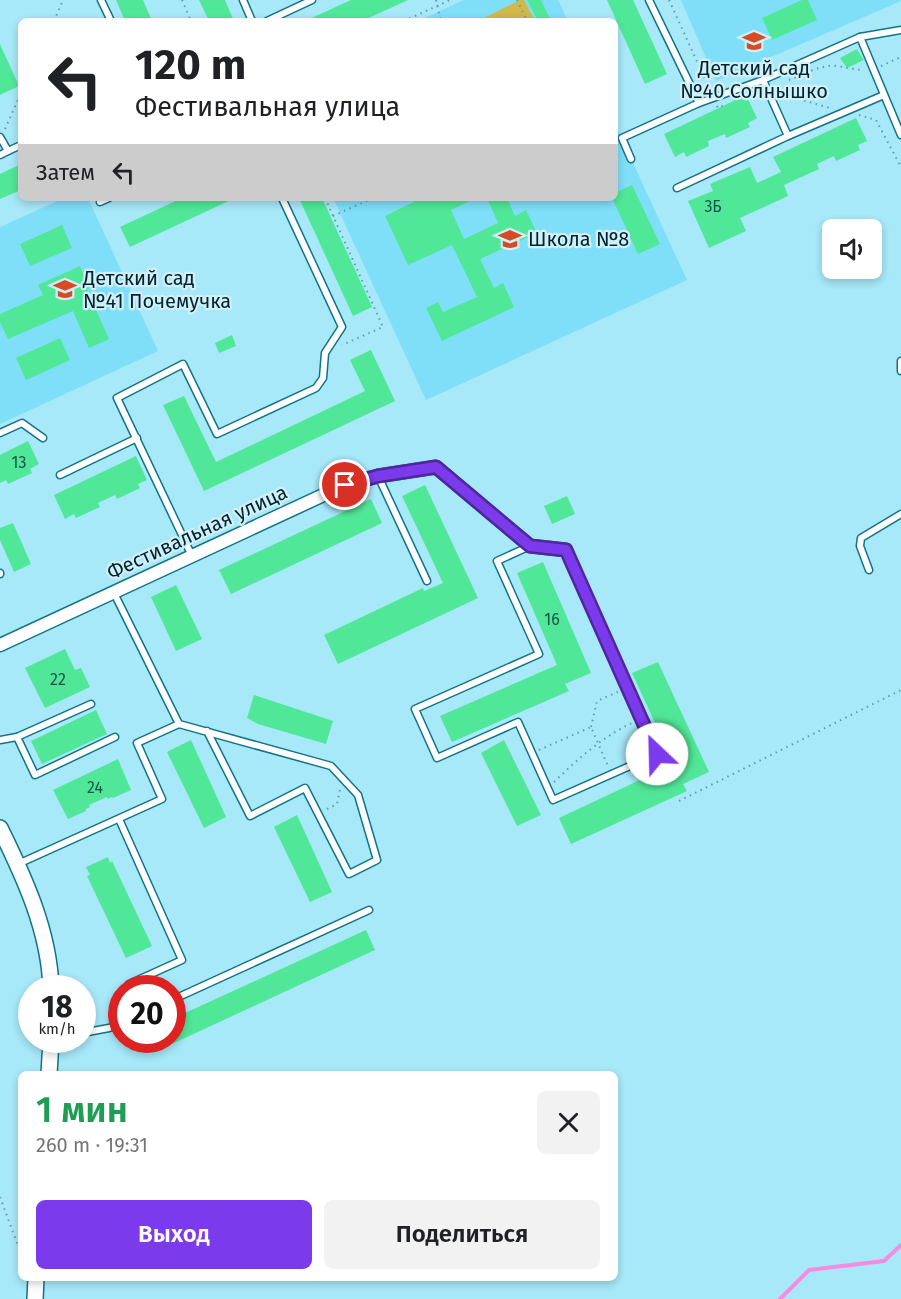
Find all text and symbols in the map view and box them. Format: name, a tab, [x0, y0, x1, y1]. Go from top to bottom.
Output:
school or university icon: Детский сад №40 Солнышко	[741, 28, 767, 54]
text: 120 m	[135, 40, 246, 90]
icon: left	[36, 42, 114, 120]
place label: Детский сад №40 Солнышко	[680, 56, 828, 103]
text: Фестивальная улица	[135, 91, 400, 123]
icon: left	[107, 156, 140, 189]
text: Затем	[36, 159, 95, 186]
house number: 3Б	[704, 197, 722, 216]
map controls	[822, 219, 882, 279]
button: sound	[822, 219, 882, 279]
school or university icon: Школа №8	[497, 226, 523, 252]
place label: Школа №8	[528, 227, 629, 251]
place label: Детский сад №41 Почемучка	[82, 266, 231, 313]
school or university icon: Детский сад №41 Почемучка	[52, 276, 78, 302]
house number: 13	[12, 453, 26, 472]
pin	[319, 459, 370, 510]
icon: arrive	[328, 468, 361, 501]
street label: Фестивальная улица	[103, 480, 291, 584]
house number: 16	[544, 610, 560, 629]
house number: 22	[50, 670, 66, 689]
position arrow	[625, 722, 689, 786]
house number: 24	[87, 778, 103, 797]
speed limit sign: 20	[108, 975, 186, 1053]
text: 18	[41, 989, 73, 1025]
text: km/h	[38, 1020, 76, 1038]
text: 1 мин	[36, 1088, 128, 1132]
button: close	[537, 1091, 600, 1154]
text: 260 m · 19:31	[36, 1133, 148, 1157]
button: Выход	[36, 1200, 312, 1269]
button: Поделиться	[324, 1200, 600, 1269]

